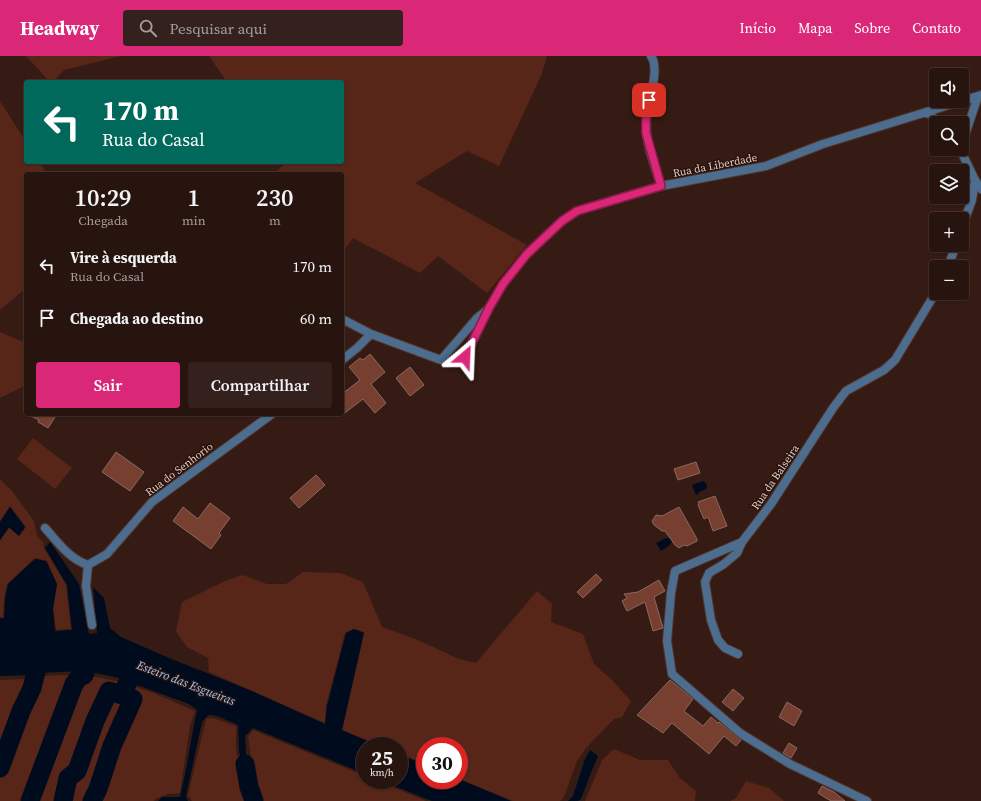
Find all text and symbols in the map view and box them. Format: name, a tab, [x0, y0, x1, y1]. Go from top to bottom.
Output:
search box	[123, 10, 403, 46]
text: Headway	[20, 15, 99, 41]
icon: search	[137, 17, 159, 39]
text: Pesquisar aqui	[169, 18, 267, 39]
text: Início	[739, 18, 776, 38]
text: Mapa	[798, 18, 832, 38]
text: Sobre	[854, 18, 890, 38]
text: Contato	[912, 18, 961, 38]
map controls	[929, 68, 969, 300]
button: sound	[929, 68, 969, 108]
pin	[632, 83, 666, 117]
icon: arrive	[638, 89, 660, 111]
text: 170 m	[102, 91, 179, 129]
icon: left	[36, 96, 88, 148]
button: search	[929, 116, 969, 156]
text: Rua do Casal	[102, 127, 205, 152]
street label: Rua da Liberdade	[672, 150, 759, 181]
button: layers	[929, 164, 969, 204]
text: 10:29	[74, 181, 132, 214]
text: 1	[188, 181, 200, 214]
text: 230	[256, 181, 294, 214]
text: Chegada	[78, 212, 128, 229]
text: min	[182, 212, 206, 229]
text: m	[269, 212, 281, 229]
button: +	[929, 212, 969, 252]
text: Vire à esquerda	[70, 247, 177, 268]
icon: left	[36, 255, 58, 277]
text: 170 m	[292, 256, 332, 277]
button: −	[929, 260, 969, 300]
text: Rua do Casal	[70, 268, 144, 285]
icon: arrive	[36, 307, 58, 329]
text: Chegada ao destino	[70, 308, 203, 329]
text: 60 m	[300, 308, 332, 329]
position arrow	[444, 336, 486, 378]
button: Sair	[36, 362, 180, 408]
button: Compartilhar	[188, 362, 332, 408]
street label: Rua do Senhorio	[142, 439, 216, 500]
street label: Rua da Balseira	[748, 441, 803, 513]
water label: Esteiro das Esgueiras	[134, 657, 238, 709]
speed limit sign: 30	[416, 737, 468, 789]
text: 25	[371, 744, 393, 772]
text: km/h	[370, 766, 394, 779]

